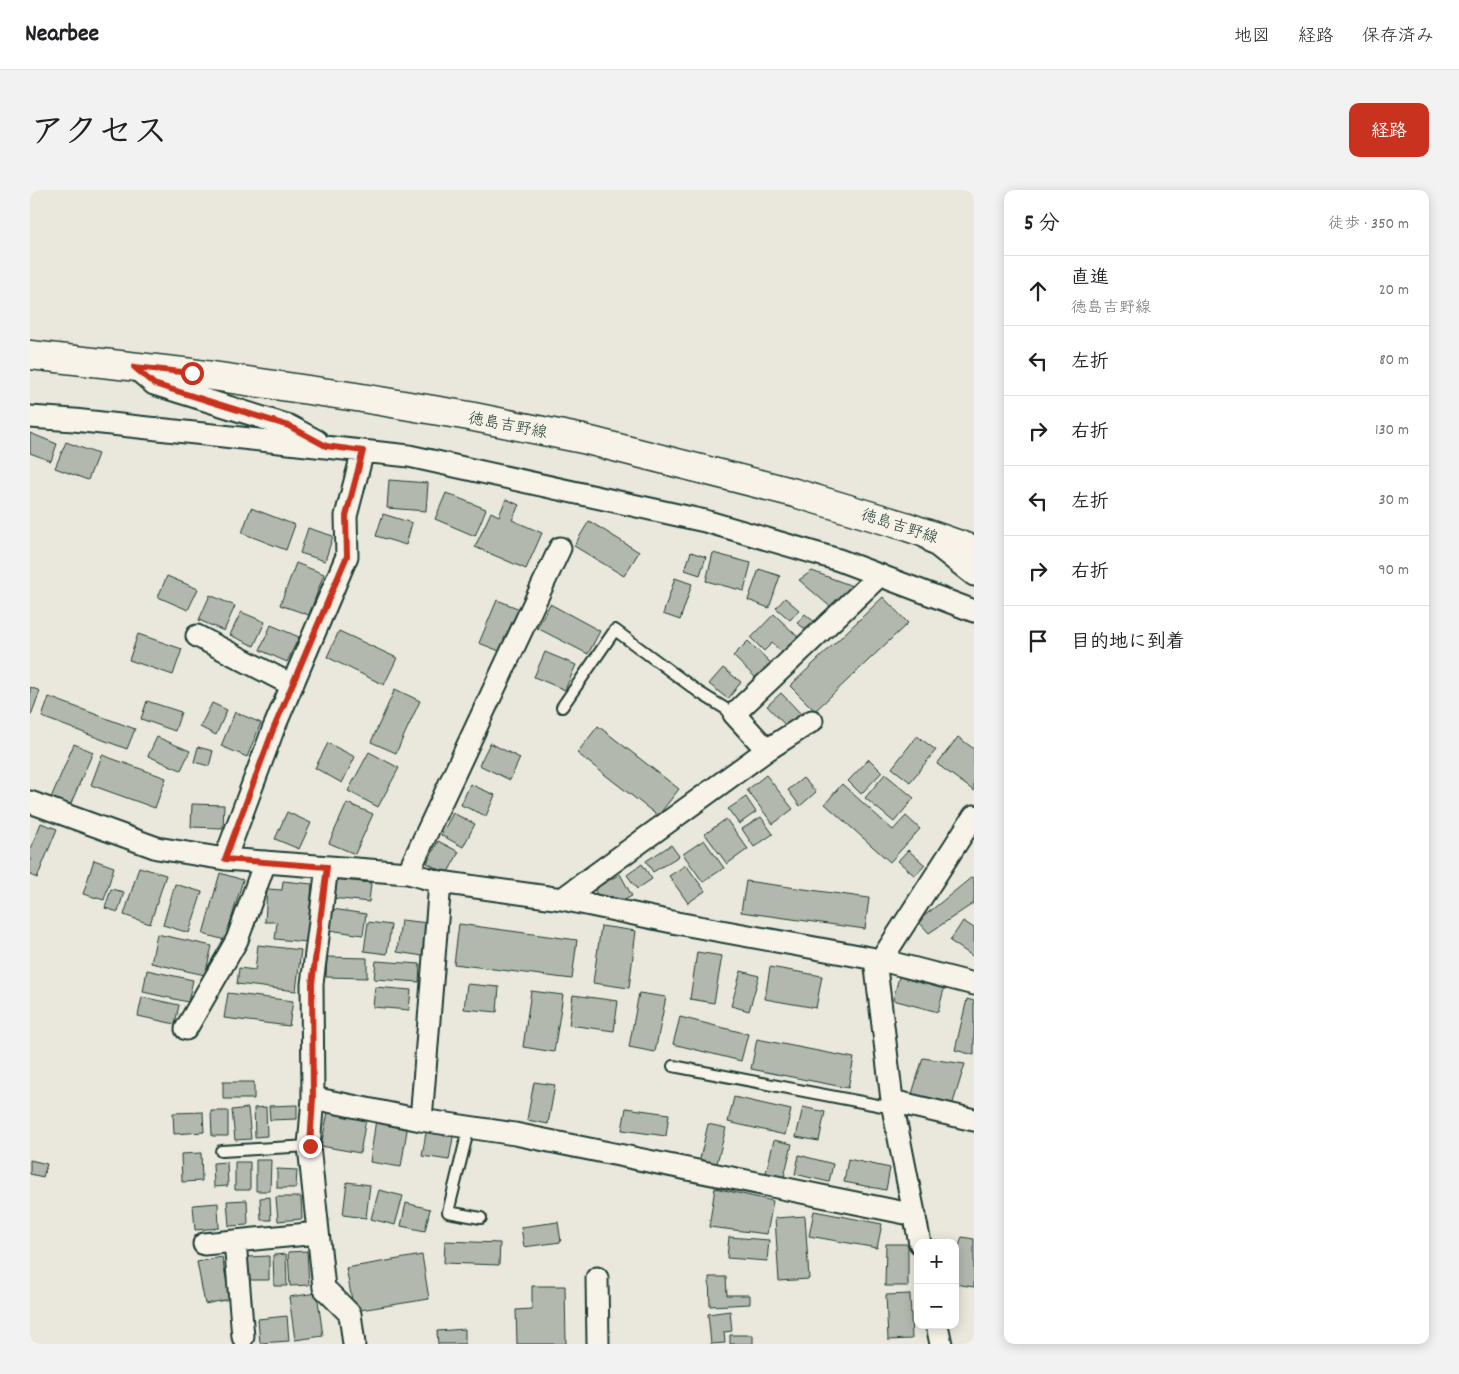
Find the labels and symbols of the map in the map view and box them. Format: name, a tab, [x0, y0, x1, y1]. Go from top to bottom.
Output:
route start	[181, 362, 204, 385]
street label: 徳島吉野線	[466, 408, 549, 445]
street label: 徳島吉野線	[858, 504, 941, 551]
route end	[299, 1135, 322, 1158]

